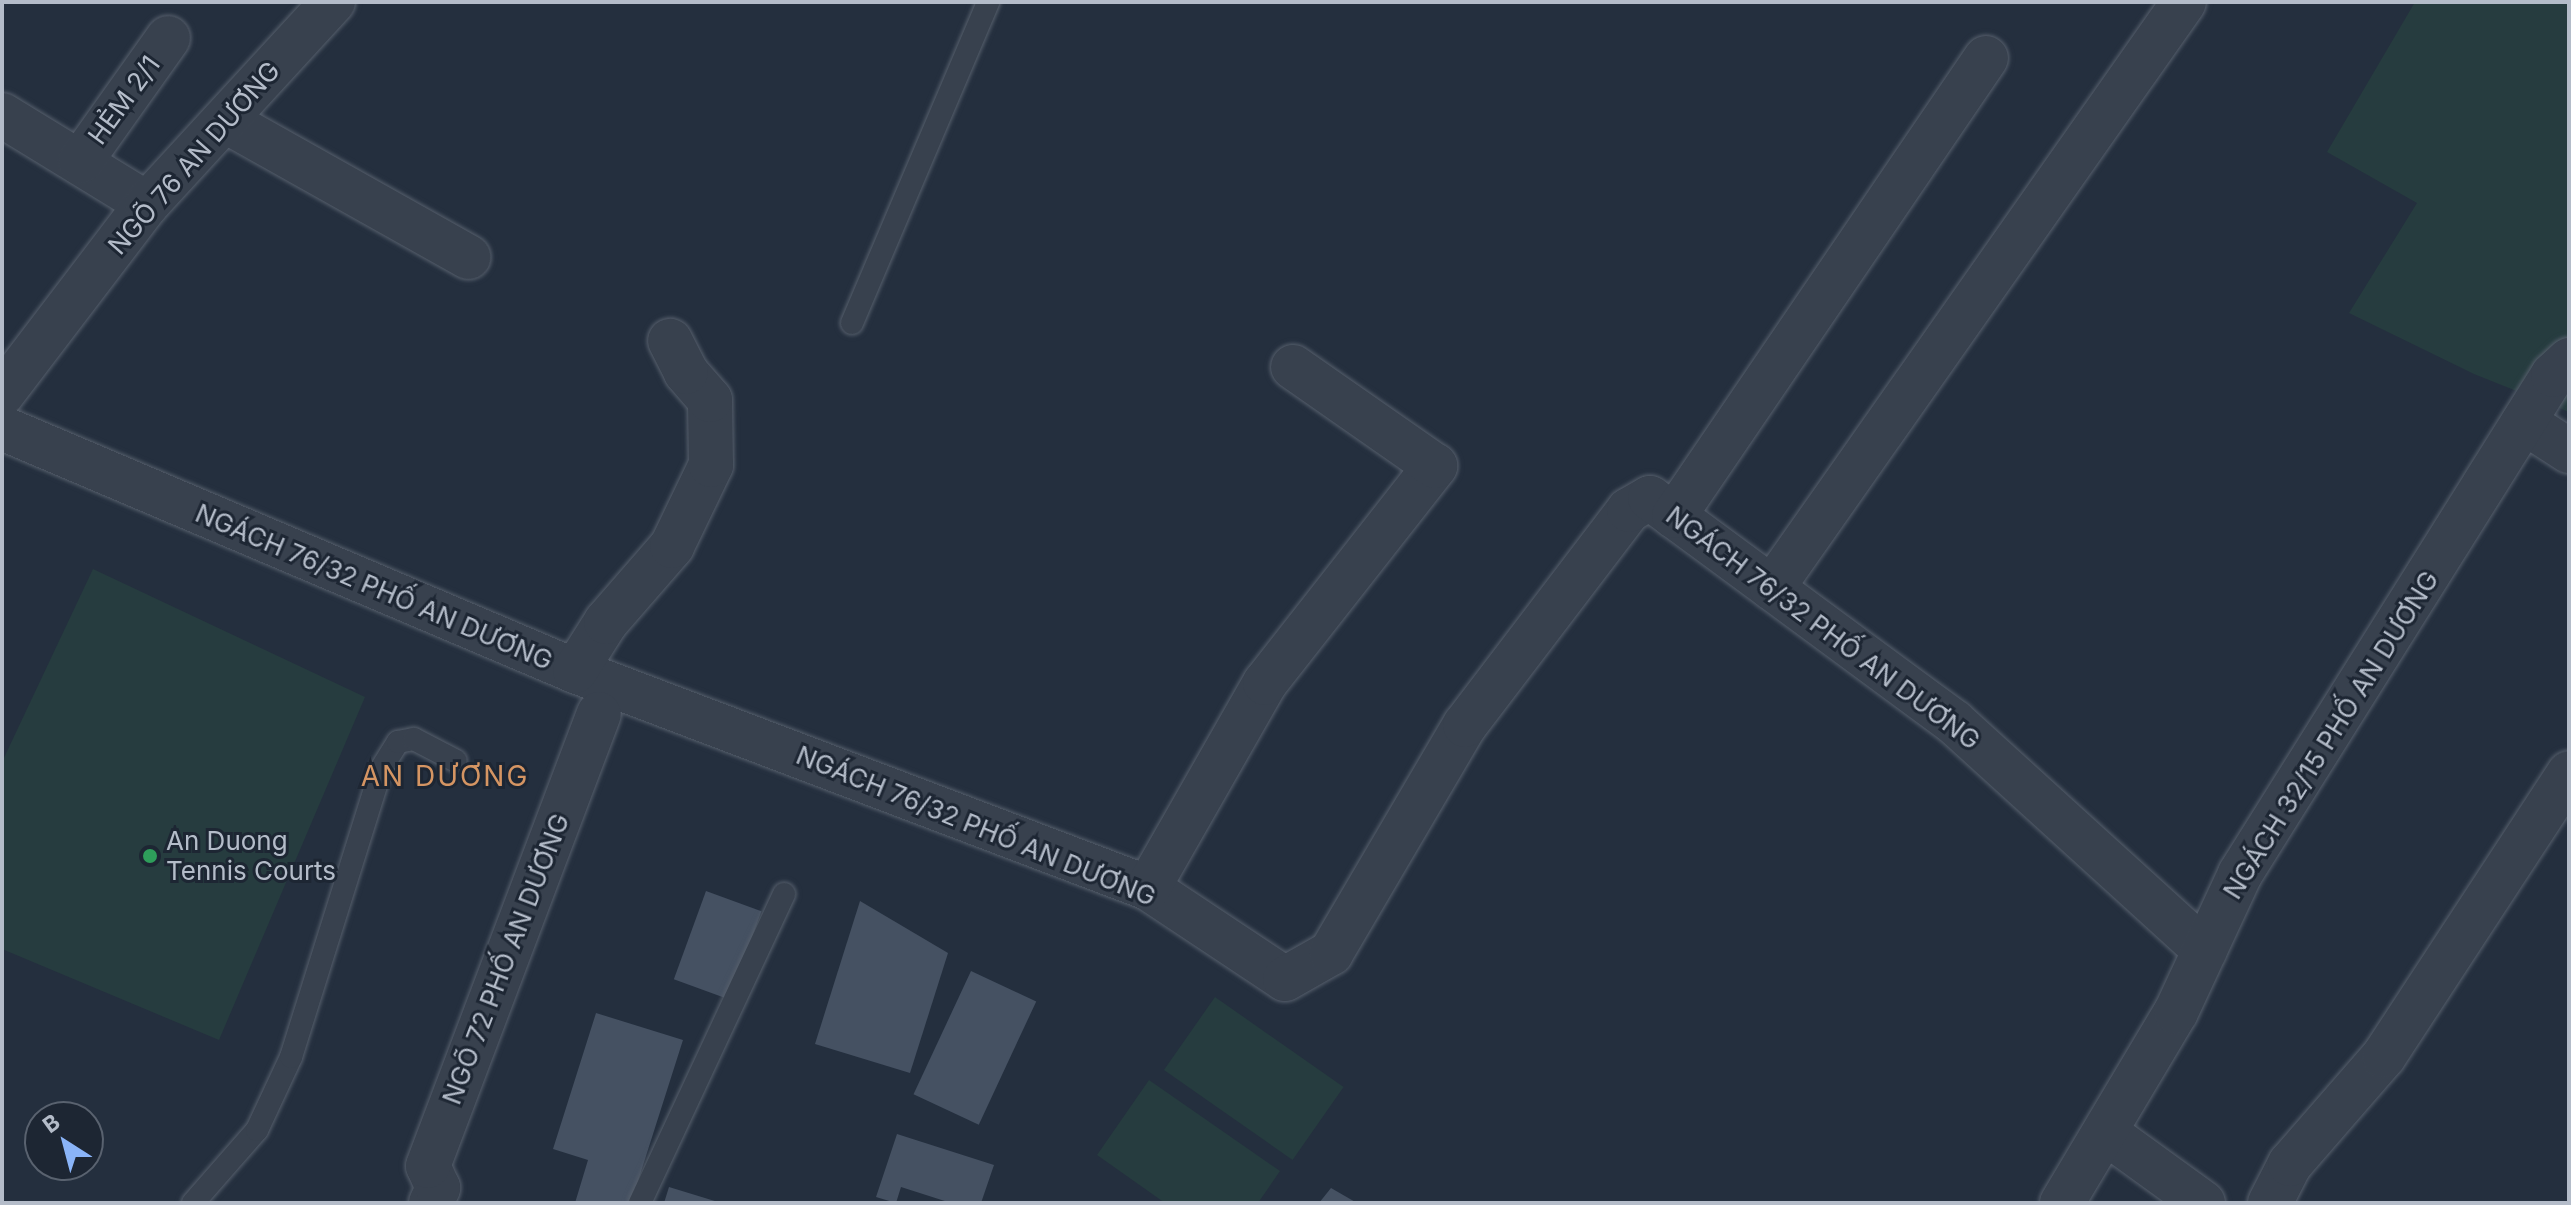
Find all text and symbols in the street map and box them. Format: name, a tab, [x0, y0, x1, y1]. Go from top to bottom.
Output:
street label: HẺM 2/1	[82, 50, 166, 150]
street label: NGÕ 76 AN DƯƠNG	[102, 55, 286, 261]
street label: NGÁCH 76/32 PHỐ AN DƯƠNG	[191, 497, 557, 677]
street label: NGÁCH 76/32 PHỐ AN DƯƠNG	[1660, 500, 1986, 756]
street label: NGÁCH 32/15 PHỐ AN DƯƠNG	[2217, 565, 2445, 905]
street label: NGÁCH 76/32 PHỐ AN DƯƠNG	[792, 739, 1160, 913]
district label: AN DƯƠNG	[361, 759, 529, 793]
street label: NGÕ 72 PHỐ AN DƯƠNG	[436, 809, 576, 1109]
place label: An Duong Tennis Courts	[166, 825, 336, 886]
marker: An Duong Tennis Courts	[141, 847, 159, 865]
north arrow	[24, 1101, 104, 1181]
text: B	[38, 1108, 65, 1138]

